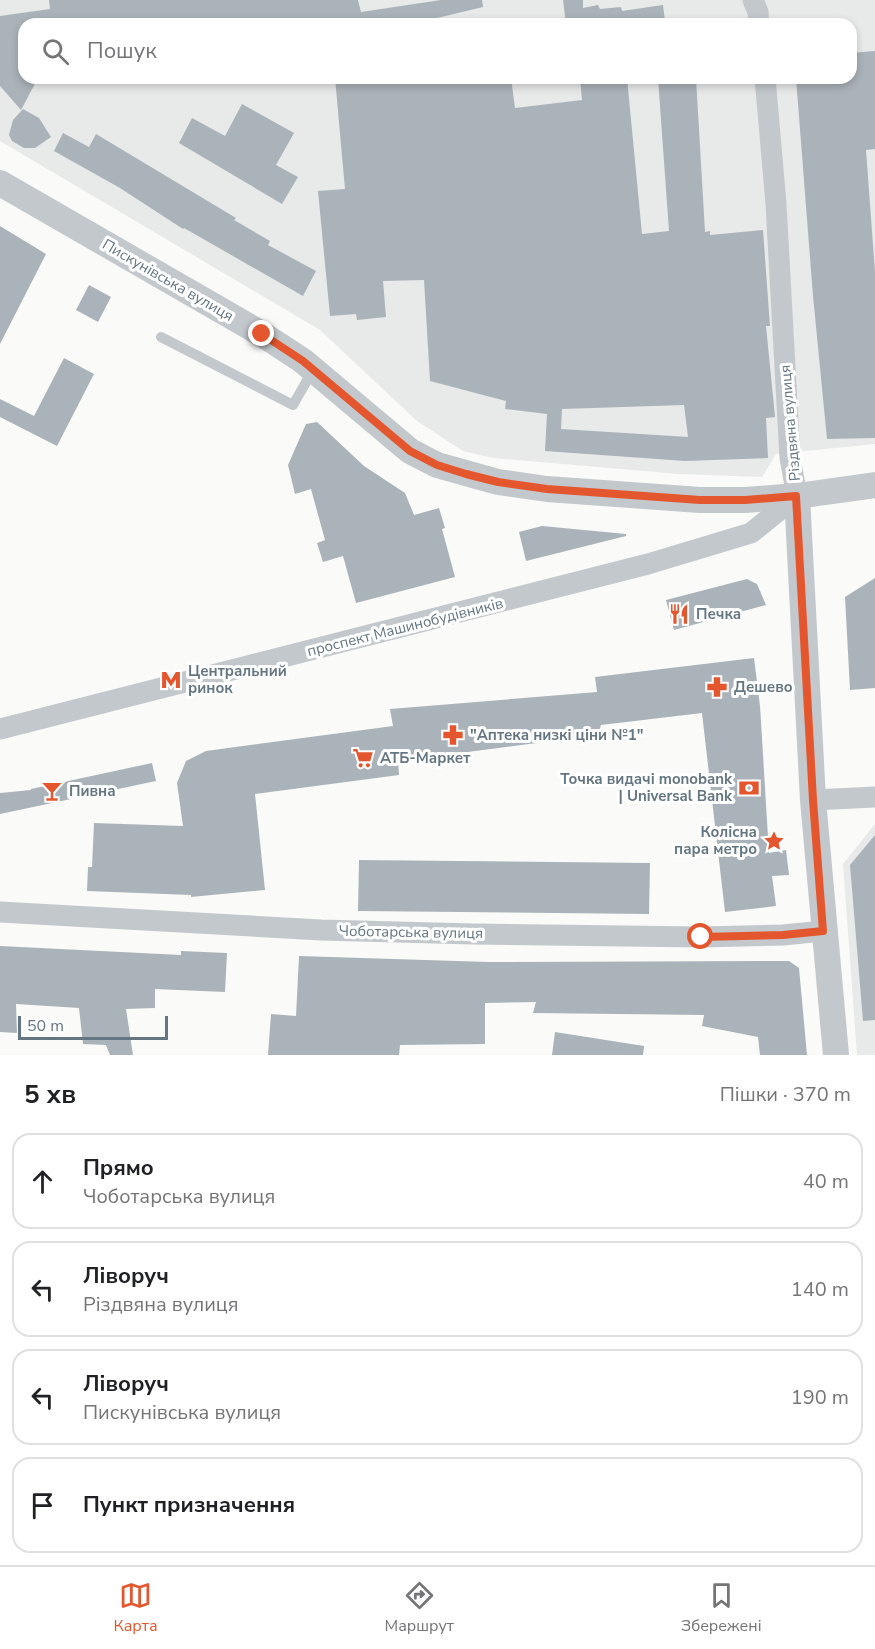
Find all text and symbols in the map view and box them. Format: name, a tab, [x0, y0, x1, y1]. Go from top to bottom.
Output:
search box	[18, 18, 857, 84]
icon: search	[39, 35, 72, 68]
text: Пошук	[87, 36, 157, 66]
street label: Пискунівська вулиця	[99, 234, 237, 326]
route end	[248, 320, 274, 346]
street label: Різдвяна вулиця	[775, 364, 805, 482]
street label: проспект Машинобудівників	[305, 593, 505, 661]
restaurant icon: Печка	[667, 602, 691, 626]
place label: Печка	[696, 604, 741, 624]
place label: Центральний ринок	[188, 661, 287, 698]
metro station icon: Центральний ринок	[159, 668, 183, 692]
pharmacy icon: Дешево	[705, 675, 729, 699]
place label: Дешево	[734, 677, 793, 697]
pharmacy icon: "Аптека низкі ціни №1"	[441, 723, 465, 747]
place label: "Аптека низкі ціни №1"	[470, 725, 643, 745]
supermarket icon: АТБ-Маркет	[351, 746, 375, 770]
place label: АТБ-Маркет	[380, 748, 470, 768]
place label: Точка видачі monobank | Universal Bank	[560, 769, 733, 806]
bank icon: Точка видачі monobank | Universal Bank	[737, 776, 761, 800]
bar icon: Пивна	[40, 779, 64, 803]
place label: Пивна	[69, 781, 116, 801]
place label: Колісна пара метро	[674, 822, 757, 859]
place icon: Колісна пара метро	[762, 829, 786, 853]
street label: Чоботарська вулиця	[339, 921, 483, 943]
route start	[687, 923, 713, 949]
scale bar	[18, 1013, 168, 1040]
text: 50 m	[27, 1015, 64, 1037]
text: 5 хв	[24, 1077, 76, 1112]
text: Пішки · 370 m	[720, 1081, 851, 1108]
text: Прямо	[83, 1153, 154, 1183]
icon: ahead	[26, 1165, 59, 1198]
text: 40 m	[803, 1168, 849, 1195]
text: Чоботарська вулиця	[83, 1183, 275, 1210]
text: Ліворуч	[83, 1261, 169, 1291]
icon: left	[26, 1273, 59, 1306]
text: 140 m	[791, 1276, 849, 1303]
text: Різдвяна вулиця	[83, 1291, 239, 1318]
text: Ліворуч	[83, 1369, 169, 1399]
icon: left	[26, 1381, 59, 1414]
text: 190 m	[791, 1384, 849, 1411]
text: Пискунівська вулиця	[83, 1399, 281, 1426]
icon: arrive	[26, 1489, 59, 1522]
text: Пункт призначення	[83, 1490, 295, 1520]
tab: Карта	[113, 1579, 158, 1637]
tab: Маршрут	[384, 1579, 454, 1637]
tab: Збережені	[681, 1579, 762, 1637]

